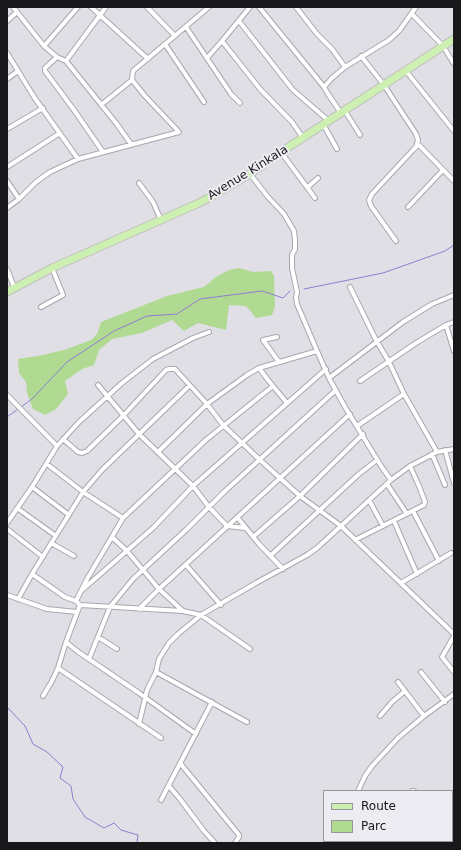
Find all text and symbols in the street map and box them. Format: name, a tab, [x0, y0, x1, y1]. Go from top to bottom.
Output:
street label: Avenue Kinkala	[205, 143, 291, 203]
legend	[323, 790, 453, 842]
text: Route	[361, 799, 396, 813]
text: Parc	[361, 819, 386, 833]

